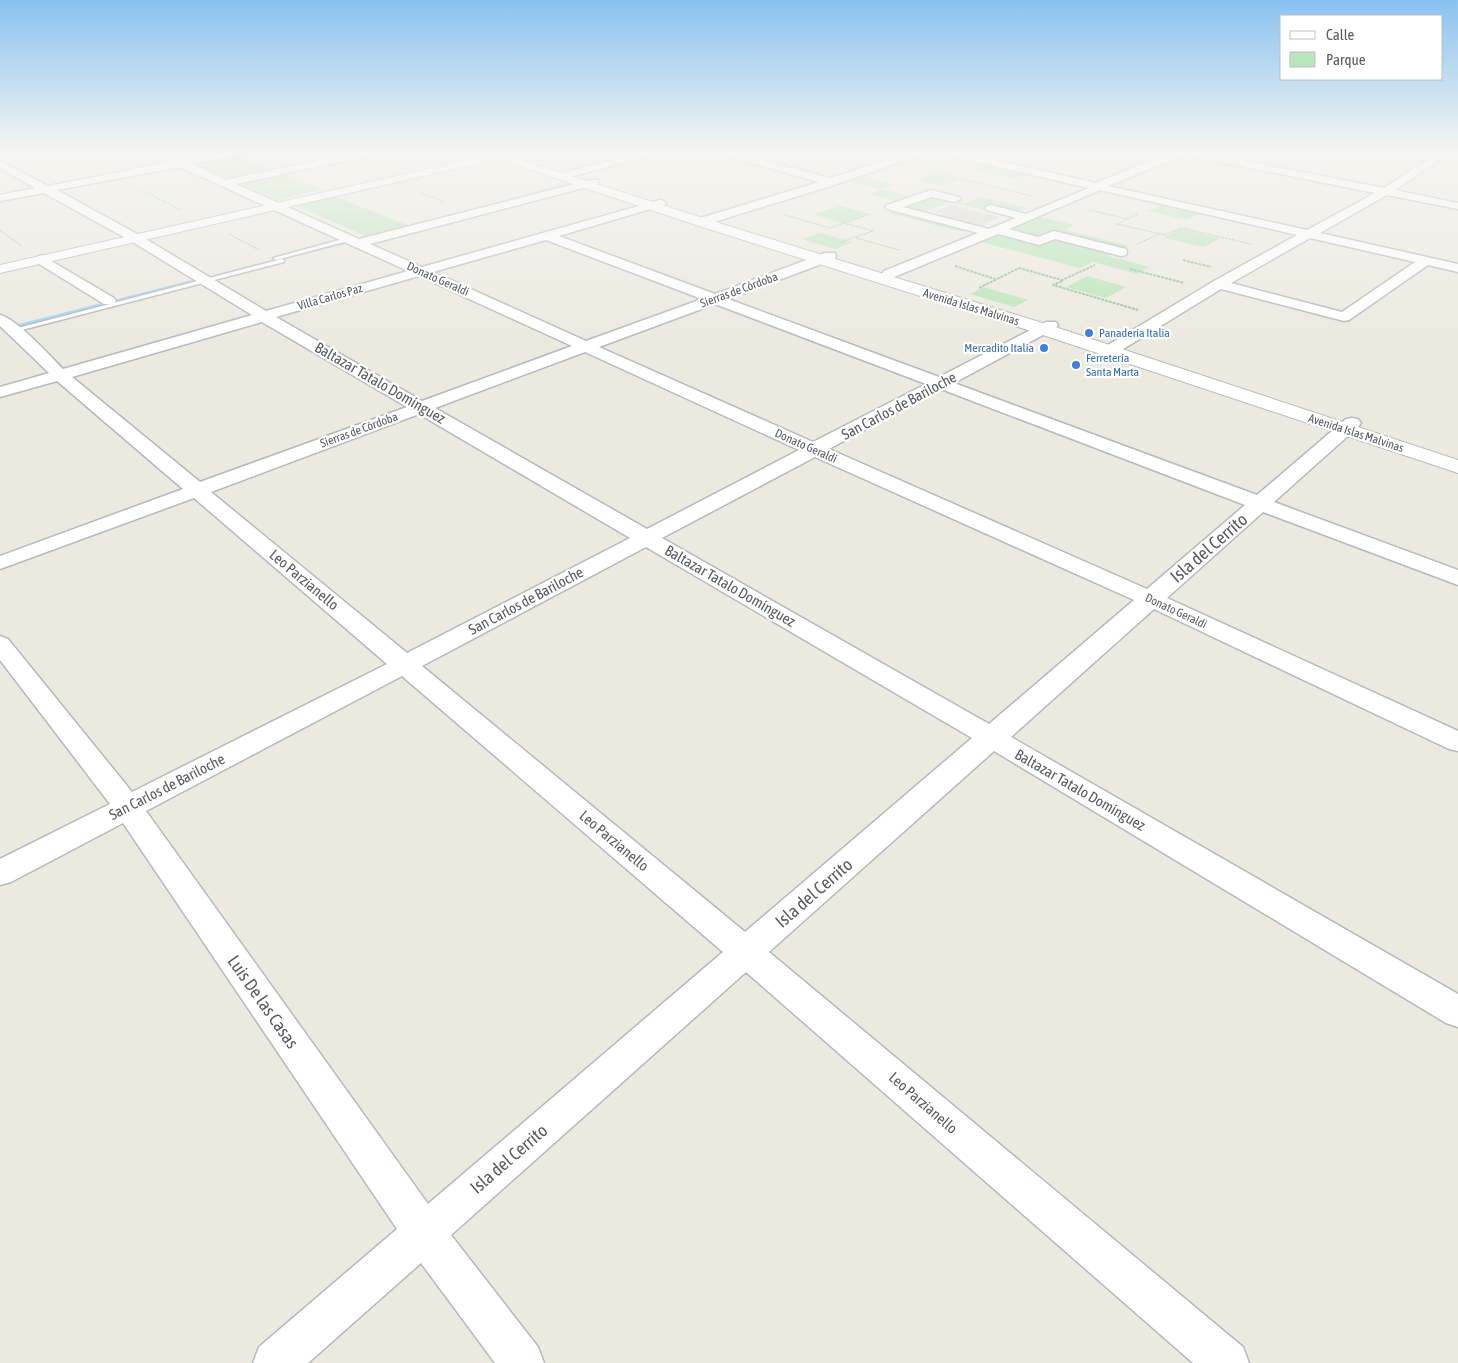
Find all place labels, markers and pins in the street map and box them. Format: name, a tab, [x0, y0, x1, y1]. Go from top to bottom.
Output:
place label: Panadería Italia	[1099, 326, 1170, 340]
marker: Panadería Italia	[1083, 327, 1095, 339]
place label: Mercadito Italia	[964, 341, 1034, 355]
marker: Mercadito Italia	[1038, 342, 1050, 354]
place label: Ferretería Santa Marta	[1086, 351, 1139, 379]
marker: Ferretería Santa Marta	[1070, 359, 1082, 371]

